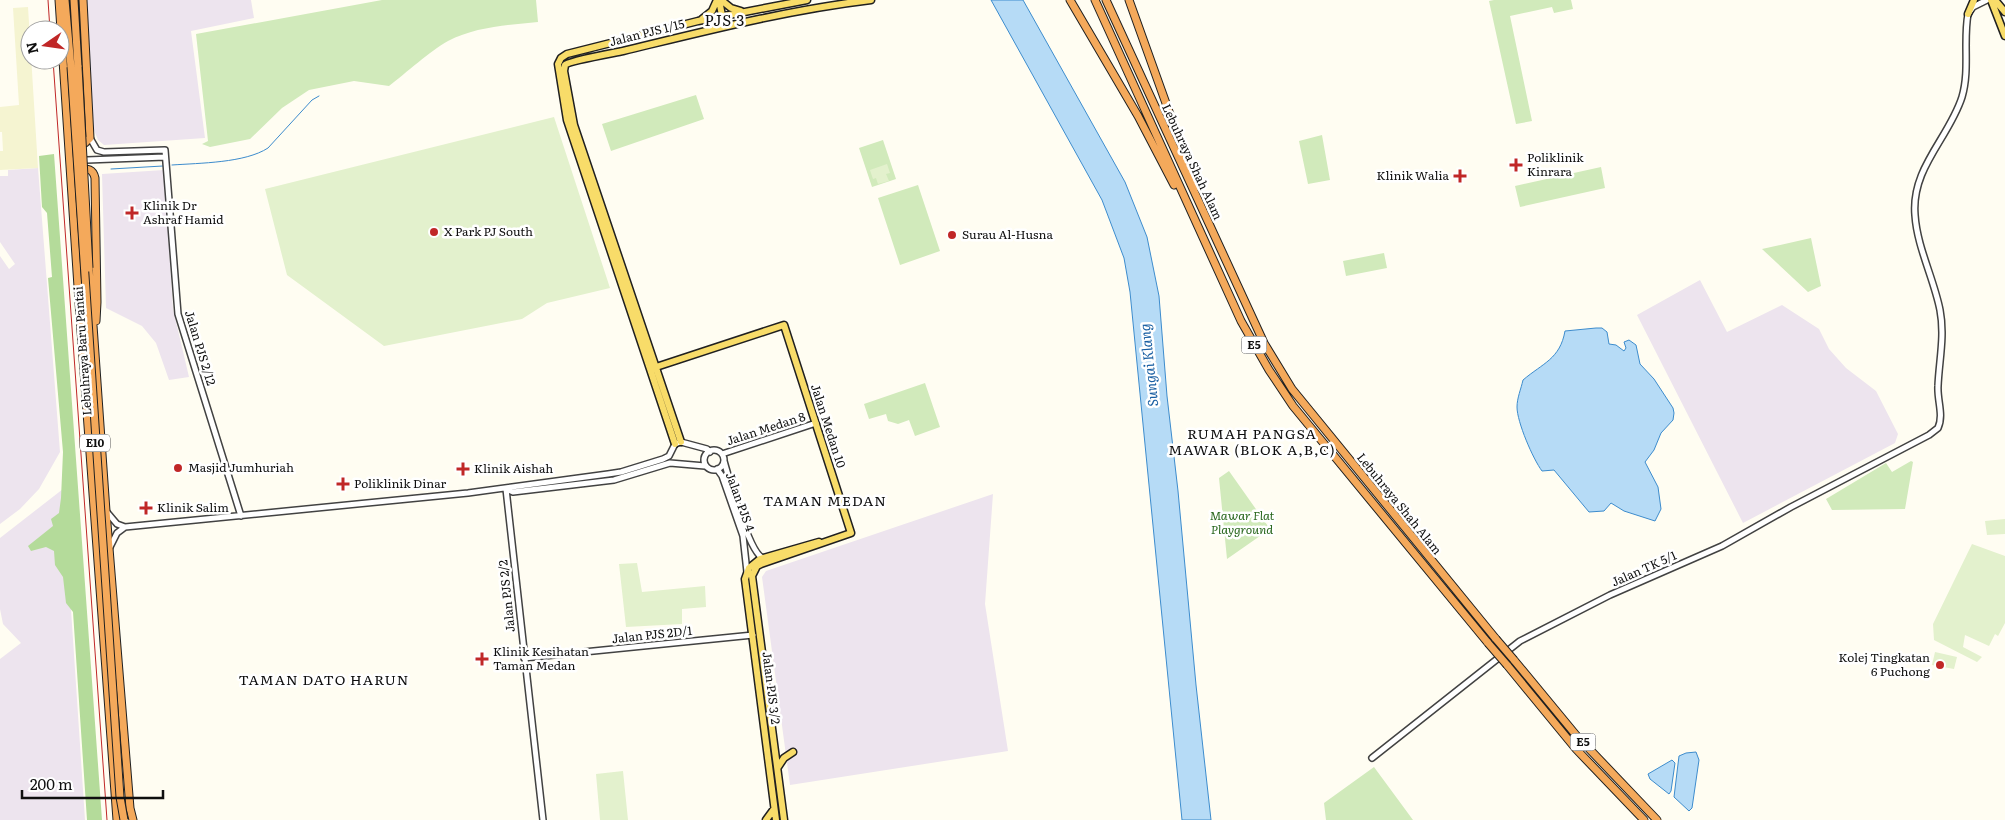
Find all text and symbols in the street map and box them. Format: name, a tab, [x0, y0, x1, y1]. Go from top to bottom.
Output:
district label: PJS 3	[705, 8, 745, 31]
street label: Jalan PJS 1/15	[607, 14, 686, 50]
north arrow	[20, 20, 70, 70]
text: N	[20, 40, 42, 56]
street label: Lebuhraya Shah Alam	[1158, 101, 1228, 223]
place label: Poliklinik Kinrara	[1527, 148, 1584, 180]
marker: Poliklinik Kinrara	[1509, 158, 1523, 172]
place label: Klinik Walia	[1376, 166, 1450, 184]
marker: Klinik Walia	[1453, 169, 1467, 183]
place label: Klinik Dr Ashraf Hamid	[143, 196, 224, 228]
marker: Klinik Dr Ashraf Hamid	[125, 206, 139, 220]
place label: X Park PJ South	[444, 222, 533, 240]
place label: Surau Al-Husna	[962, 225, 1053, 243]
marker: X Park PJ South	[428, 226, 440, 238]
marker: Surau Al-Husna	[946, 229, 958, 241]
street label: Lebuhraya Baru Pantai	[69, 286, 95, 416]
street label: Jalan PJS 2/12	[181, 308, 221, 388]
water label: Sungai Klang	[1134, 323, 1162, 408]
road number: E5	[1242, 336, 1266, 354]
street label: Jalan Medan 10	[807, 381, 851, 470]
street label: Jalan Medan 8	[724, 407, 808, 449]
district label: RUMAH PANGSA MAWAR (BLOK A,B,C)	[1168, 423, 1336, 459]
road number: E10	[80, 434, 110, 452]
street label: Lebuhraya Shah Alam	[1353, 449, 1447, 558]
place label: Masjid Jumhuriah	[188, 458, 294, 476]
place label: Klinik Aishah	[474, 459, 553, 477]
marker: Masjid Jumhuriah	[172, 462, 184, 474]
marker: Klinik Aishah	[456, 462, 470, 476]
street label: Jalan PJS 4	[722, 469, 760, 534]
place label: Poliklinik Dinar	[354, 474, 447, 492]
marker: Poliklinik Dinar	[336, 477, 350, 491]
district label: TAMAN MEDAN	[763, 490, 887, 510]
place label: Klinik Salim	[157, 498, 229, 516]
marker: Klinik Salim	[139, 501, 153, 515]
park label: Mawar Flat Playground	[1210, 506, 1275, 538]
street label: Jalan TK 5/1	[1608, 546, 1679, 591]
street label: Jalan PJS 2/2	[493, 559, 519, 633]
street label: Jalan PJS 2D/1	[611, 621, 693, 647]
place label: Klinik Kesihatan Taman Medan	[493, 642, 589, 674]
place label: Kolej Tingkatan 6 Puchong	[1838, 648, 1930, 680]
street label: Jalan PJS 3/2	[759, 651, 785, 725]
marker: Klinik Kesihatan Taman Medan	[475, 652, 489, 666]
marker: Kolej Tingkatan 6 Puchong	[1934, 659, 1946, 671]
district label: TAMAN DATO HARUN	[239, 669, 409, 689]
road number: E5	[1570, 734, 1596, 750]
scale bar	[22, 768, 164, 800]
text: 200 m	[30, 772, 73, 795]

